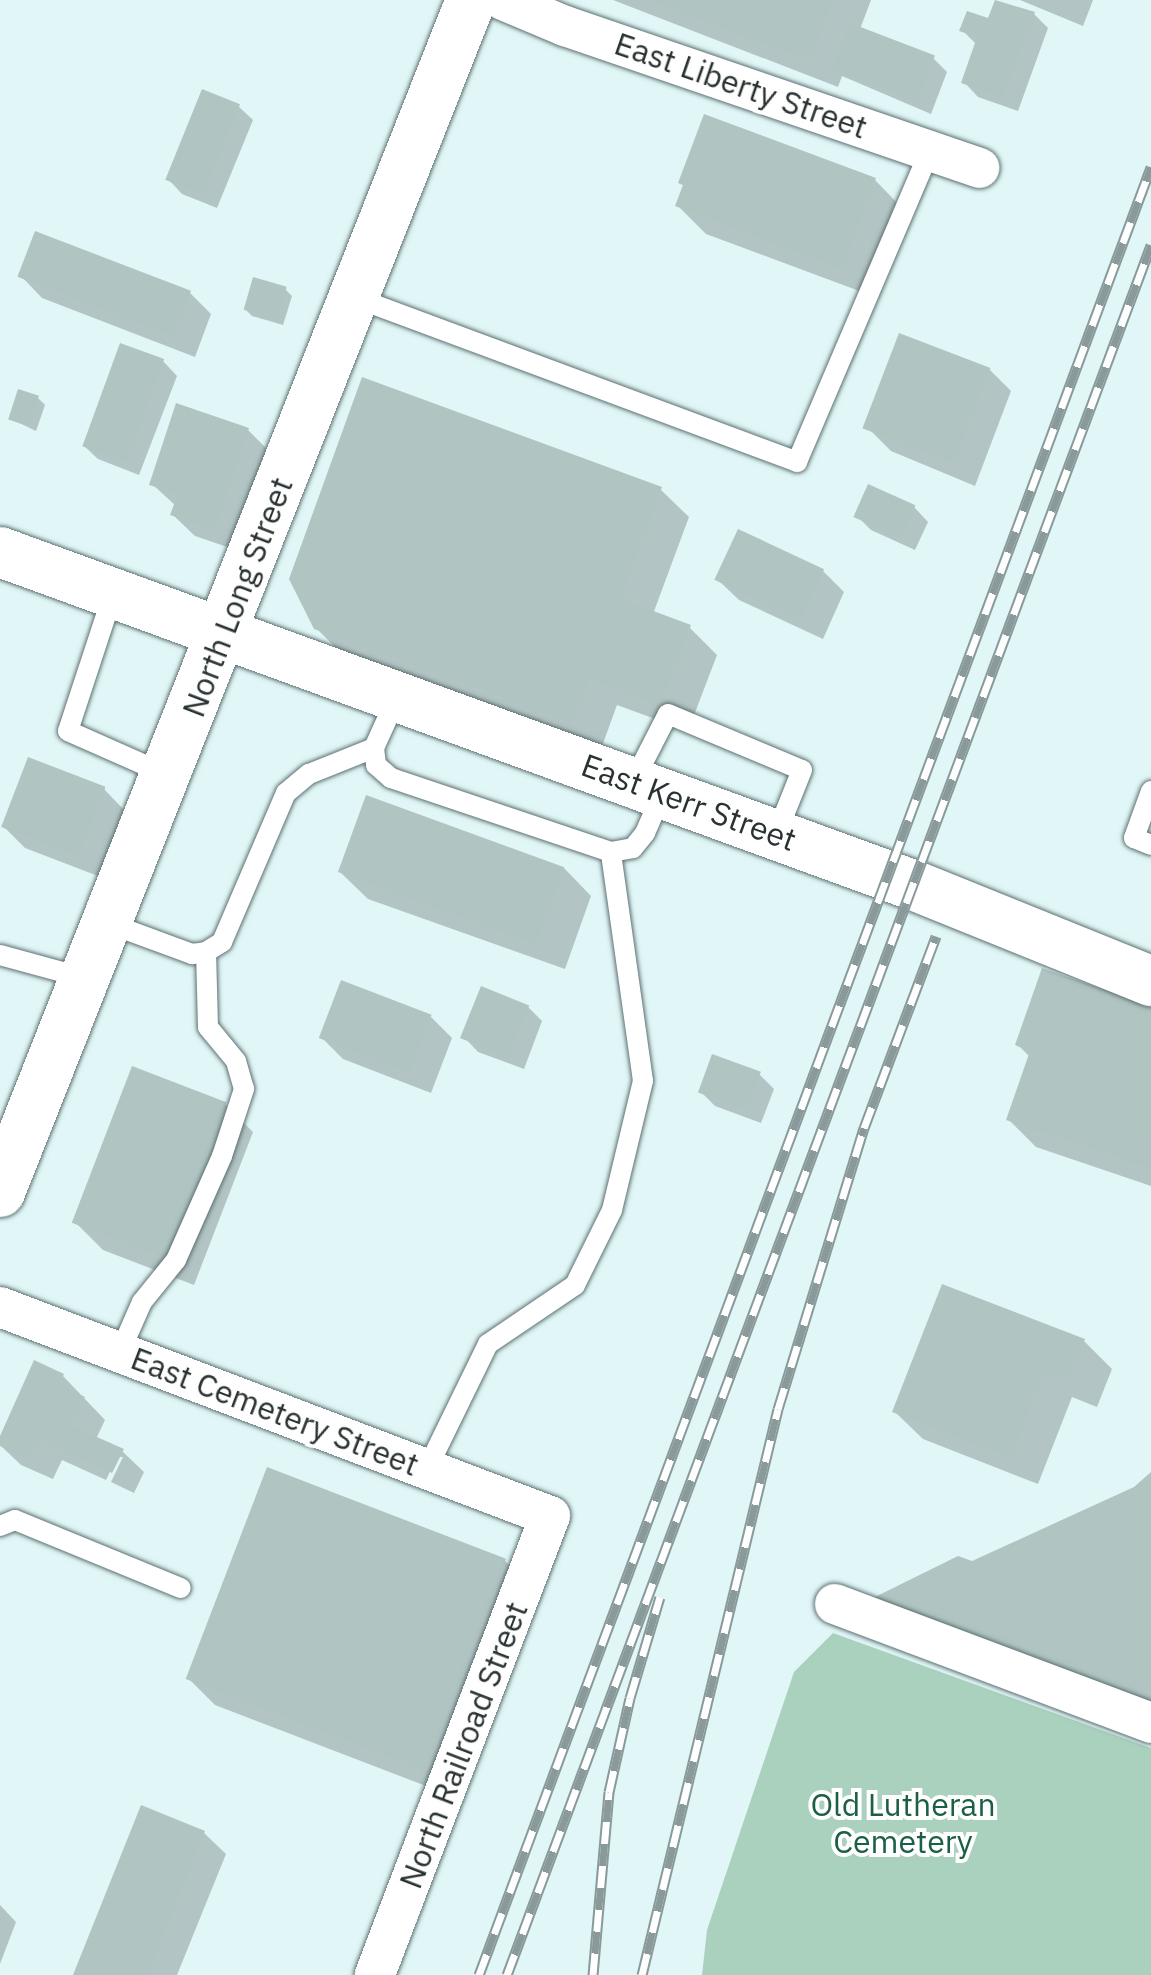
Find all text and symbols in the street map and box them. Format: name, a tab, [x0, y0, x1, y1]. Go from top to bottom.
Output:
street label: East Liberty Street	[610, 24, 872, 146]
street label: North Long Street	[174, 472, 300, 722]
street label: East Kerr Street	[576, 745, 802, 859]
street label: East Cemetery Street	[126, 1338, 424, 1484]
street label: North Railroad Street	[391, 1596, 535, 1894]
park label: Old Lutheran Cemetery	[810, 1786, 996, 1861]

